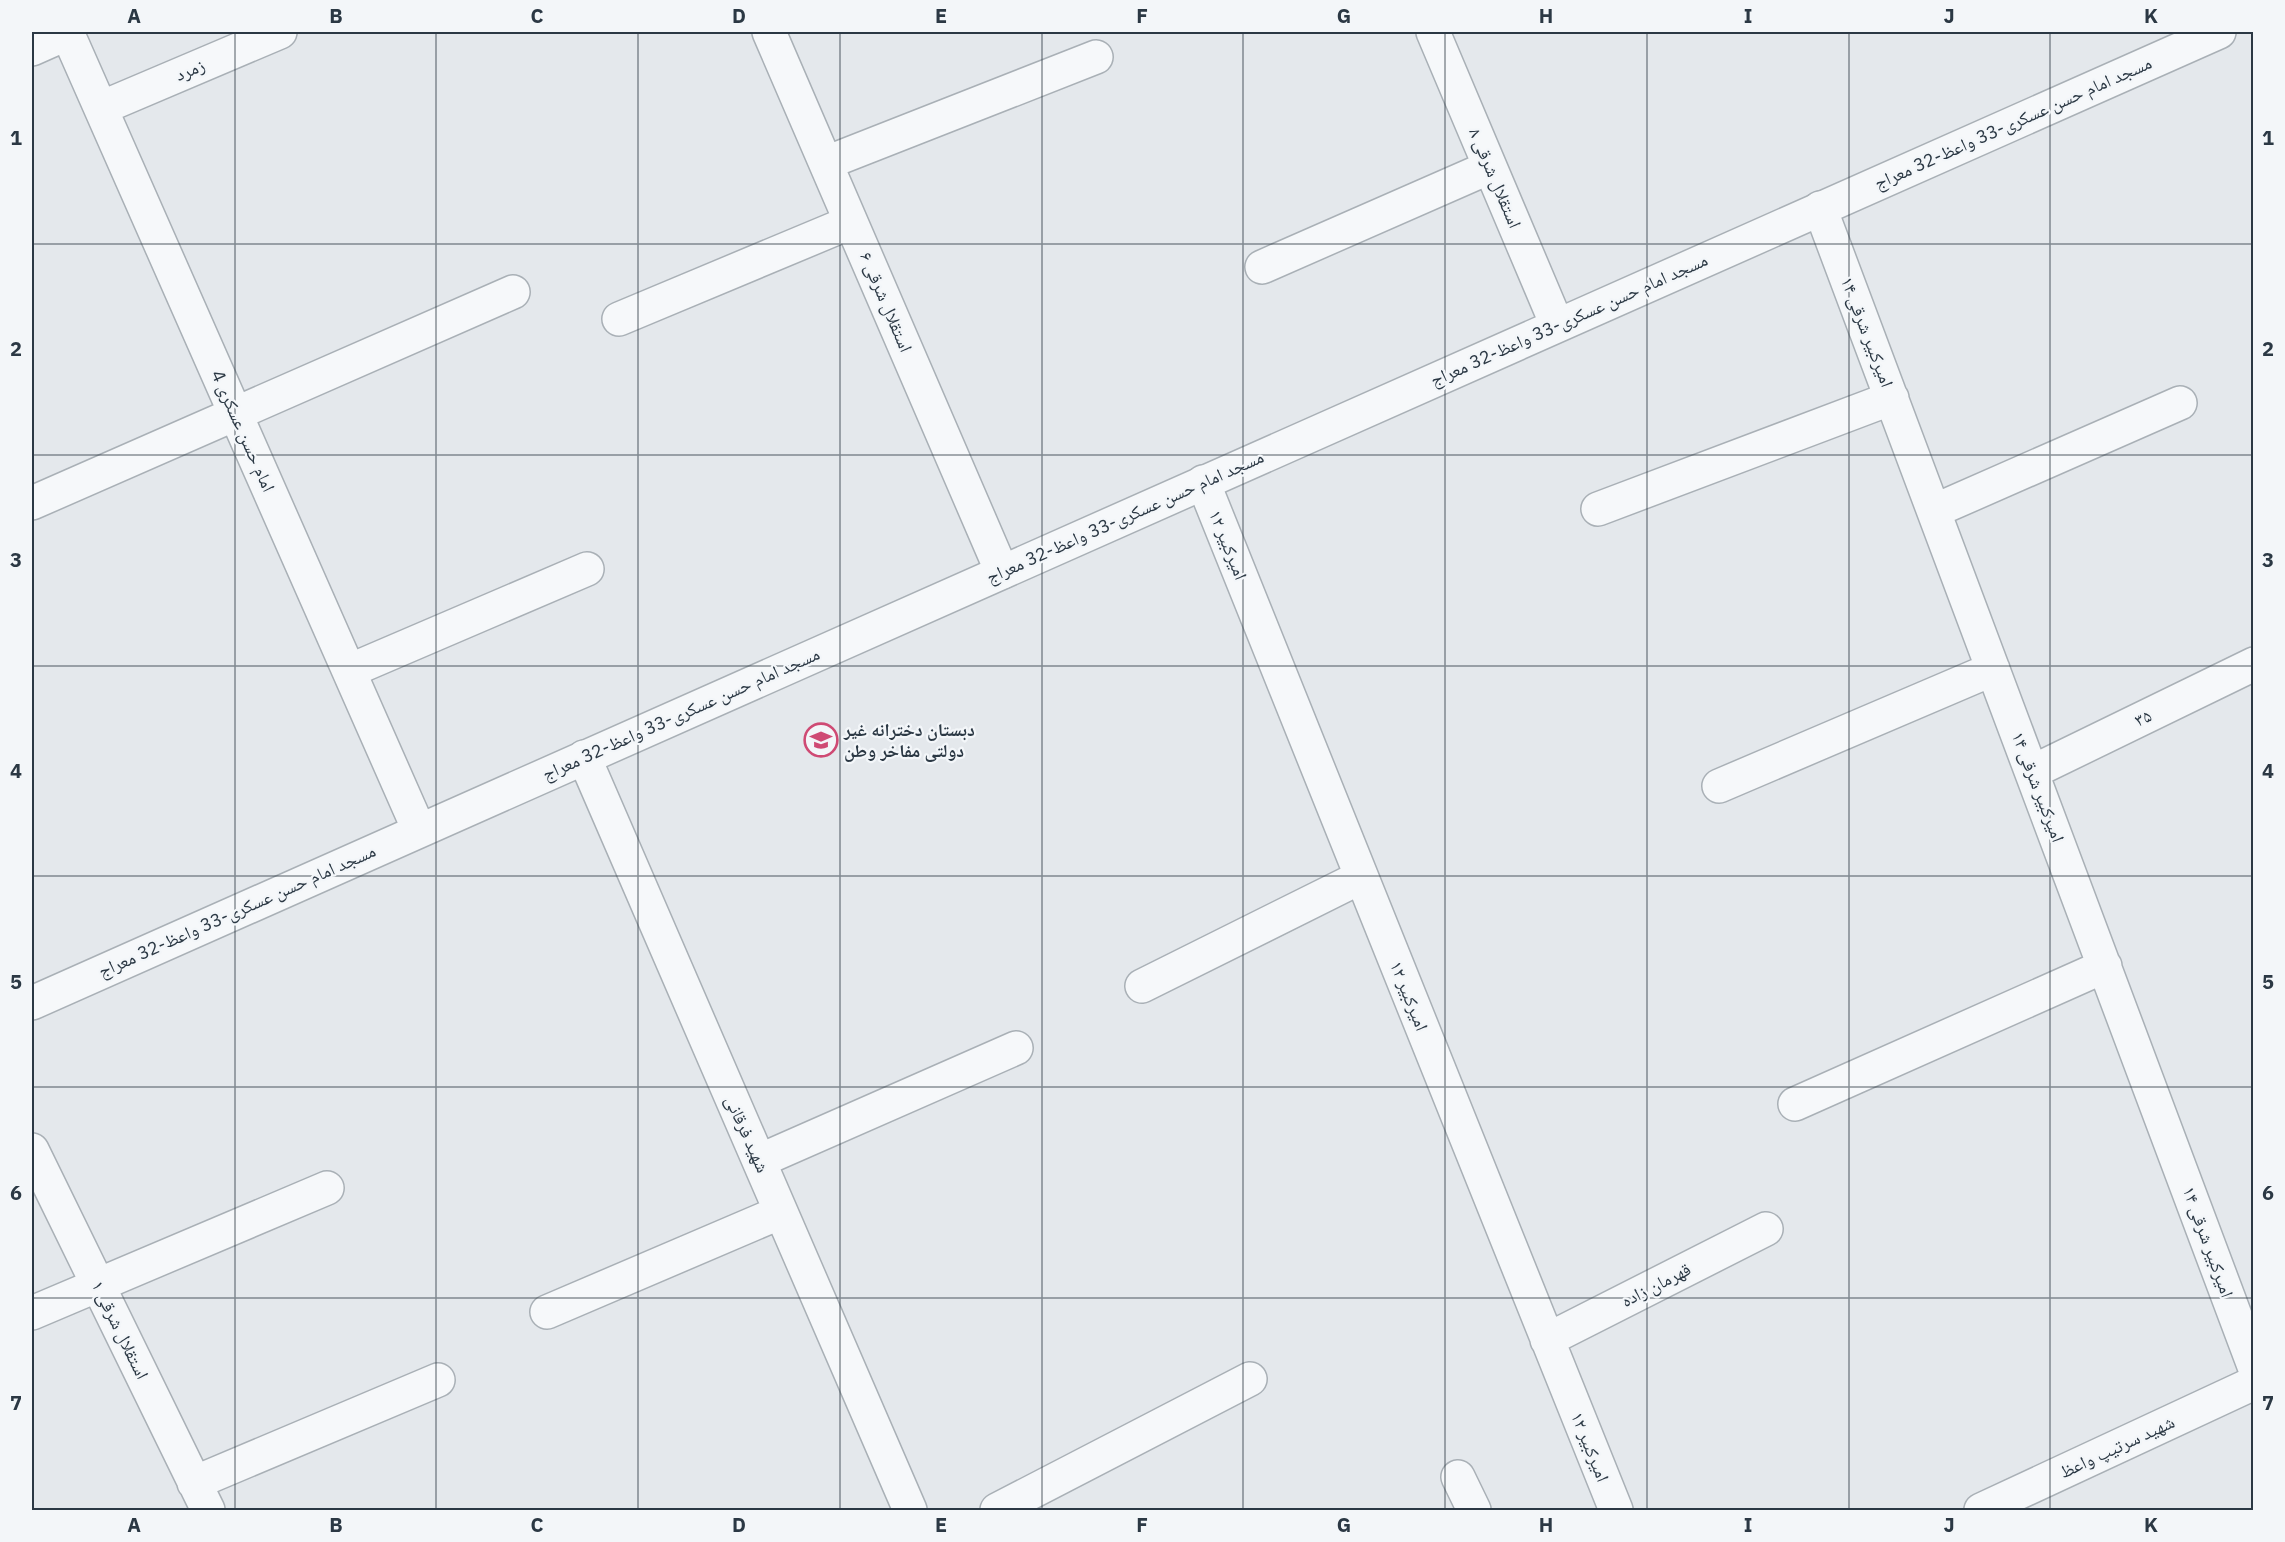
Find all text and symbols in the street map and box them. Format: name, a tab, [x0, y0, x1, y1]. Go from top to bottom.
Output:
text: A	[127, 2, 141, 29]
text: B	[329, 2, 343, 29]
text: C	[530, 2, 544, 29]
text: D	[732, 2, 746, 29]
text: E	[935, 2, 947, 29]
text: F	[1136, 2, 1148, 29]
text: G	[1337, 2, 1351, 29]
text: H	[1539, 2, 1553, 29]
text: I	[1744, 2, 1752, 29]
text: J	[1943, 2, 1955, 29]
text: K	[2144, 2, 2158, 29]
street label: مسجد امام حسن عسکری-33 واعظ-32 معراج	[1870, 51, 2156, 195]
street label: زمرد	[172, 53, 208, 86]
text: 1	[10, 124, 22, 151]
street label: استقلال شرقی ۸	[1464, 124, 1527, 232]
text: 1	[2262, 124, 2274, 151]
street label: استقلال شرقی ۶	[855, 248, 918, 356]
street label: مسجد امام حسن عسکری-33 واعظ-32 معراج	[1426, 248, 1712, 392]
street label: ۱۴ امیرکبیر شرقی	[1836, 273, 1899, 390]
text: 2	[10, 335, 22, 362]
text: 2	[2262, 335, 2274, 362]
street label: امام حسن عسکری 4	[205, 366, 281, 496]
street label: مسجد امام حسن عسکری-33 واعظ-32 معراج	[982, 445, 1268, 589]
street label: امیرکبیر ۱۲	[1204, 507, 1253, 583]
text: 3	[10, 546, 22, 573]
text: 3	[2262, 546, 2274, 573]
street label: مسجد امام حسن عسکری-33 واعظ-32 معراج	[538, 642, 824, 786]
street label: ۳۵	[2130, 704, 2155, 731]
place label: دبستان دخترانه غیر دولتی مفاخر وطن	[843, 718, 975, 762]
school or university icon: دبستان دخترانه غیر دولتی مفاخر وطن	[803, 722, 839, 758]
street label: ۱۴ امیرکبیر شرقی	[2007, 728, 2070, 845]
text: 4	[10, 757, 22, 784]
text: 4	[2262, 757, 2274, 784]
street label: مسجد امام حسن عسکری-33 واعظ-32 معراج	[94, 839, 380, 983]
street label: امیرکبیر ۱۲	[1385, 958, 1434, 1034]
text: 5	[10, 968, 22, 995]
text: 5	[2262, 968, 2274, 995]
street label: شهید فرقانی	[720, 1092, 775, 1176]
text: 6	[10, 1179, 22, 1206]
text: 6	[2262, 1179, 2274, 1206]
street label: ۱۴ امیرکبیر شرقی	[2178, 1183, 2239, 1300]
street label: قهرمان زاده	[1617, 1257, 1695, 1312]
street label: استقلال شرقی ۱	[87, 1277, 154, 1383]
text: 7	[10, 1389, 22, 1416]
text: 7	[2262, 1389, 2274, 1416]
street label: امیرکبیر ۱۲	[1566, 1409, 1615, 1485]
street label: شهید سرتیپ واعظ	[2056, 1410, 2178, 1483]
text: A	[127, 1511, 141, 1538]
text: B	[329, 1511, 343, 1538]
text: C	[530, 1511, 544, 1538]
text: D	[732, 1511, 746, 1538]
text: E	[935, 1511, 947, 1538]
text: F	[1136, 1511, 1148, 1538]
text: G	[1337, 1511, 1351, 1538]
text: H	[1539, 1511, 1553, 1538]
text: I	[1744, 1511, 1752, 1538]
text: J	[1943, 1511, 1955, 1538]
text: K	[2144, 1511, 2158, 1538]

